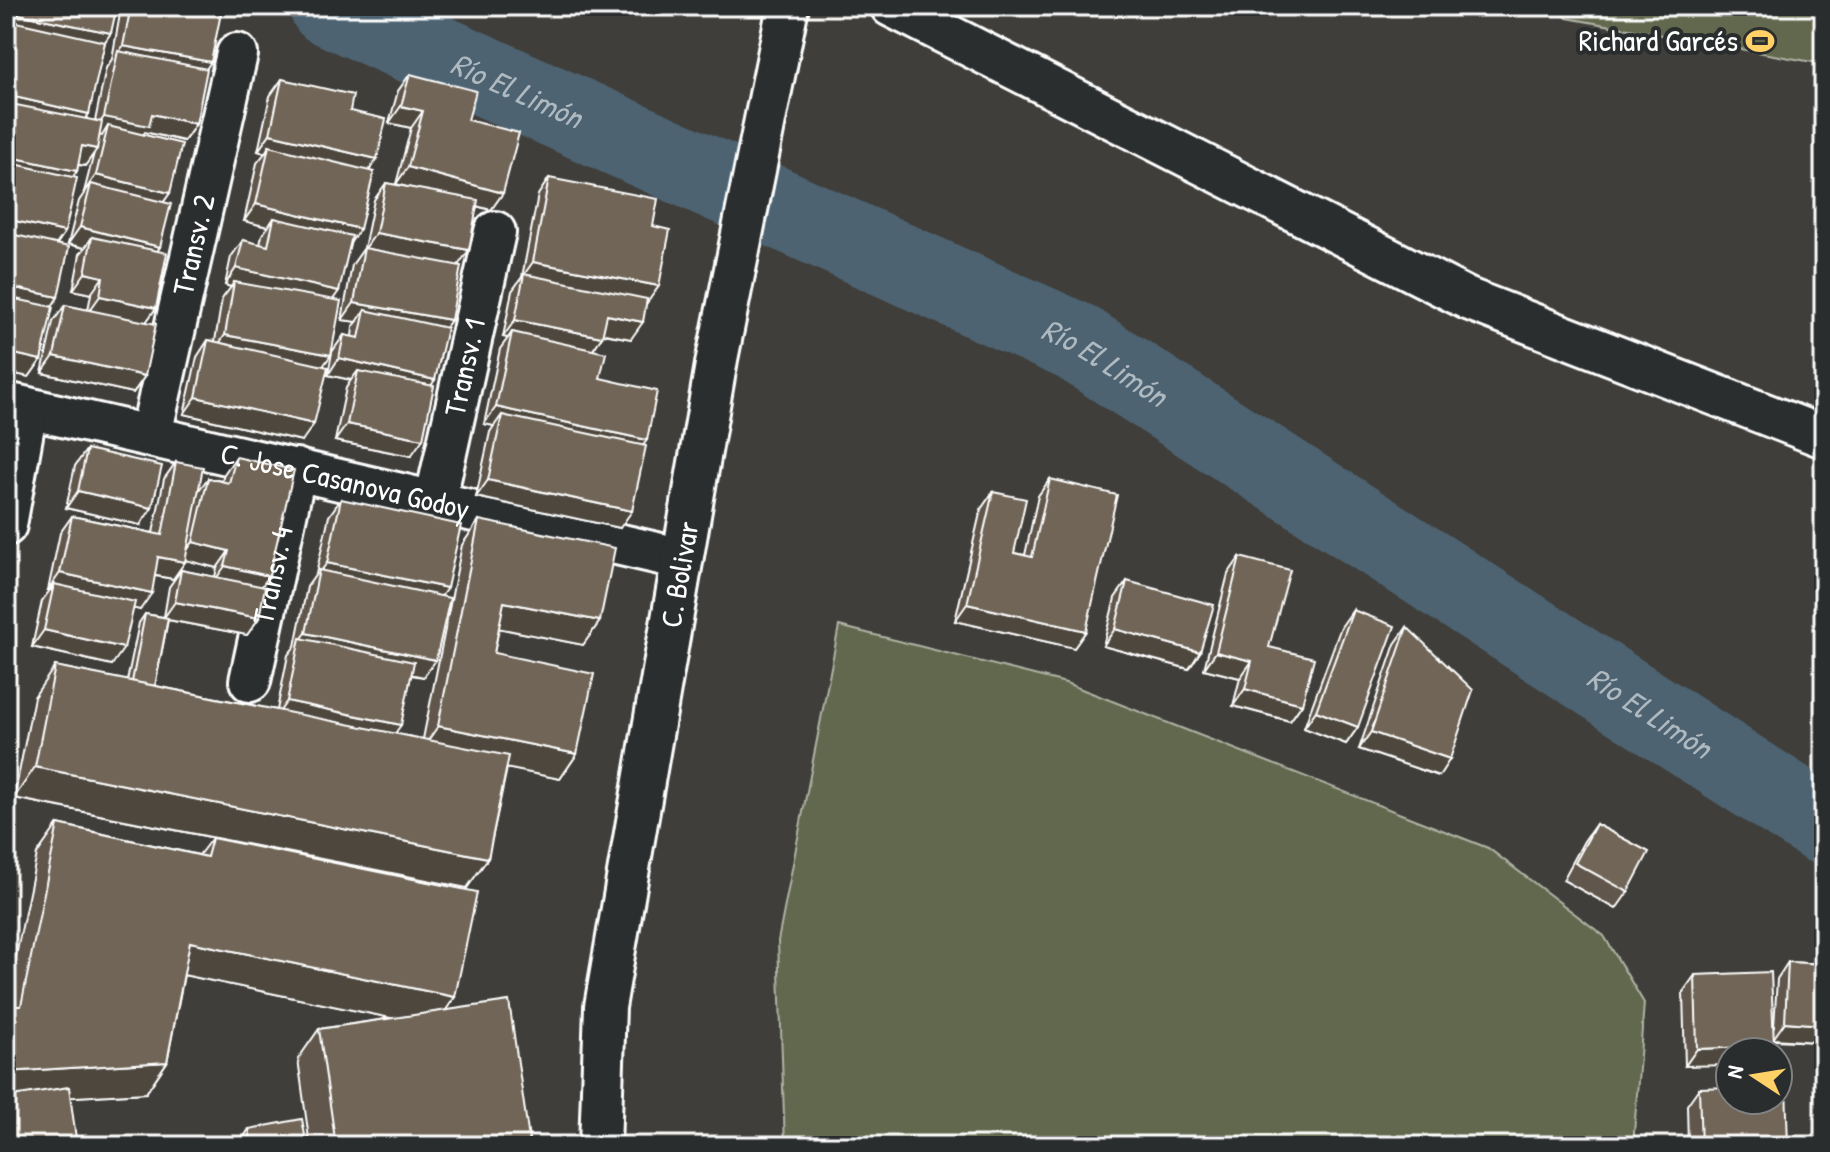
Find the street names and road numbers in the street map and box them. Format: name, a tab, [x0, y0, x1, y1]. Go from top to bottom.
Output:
street label: Transv. 2	[162, 190, 224, 299]
street label: Transv. 1	[434, 315, 494, 420]
street label: C. Jose Casanova Godoy	[217, 432, 474, 528]
street label: C. Bolivar	[650, 518, 708, 631]
street label: Transv. 4	[242, 523, 302, 628]

